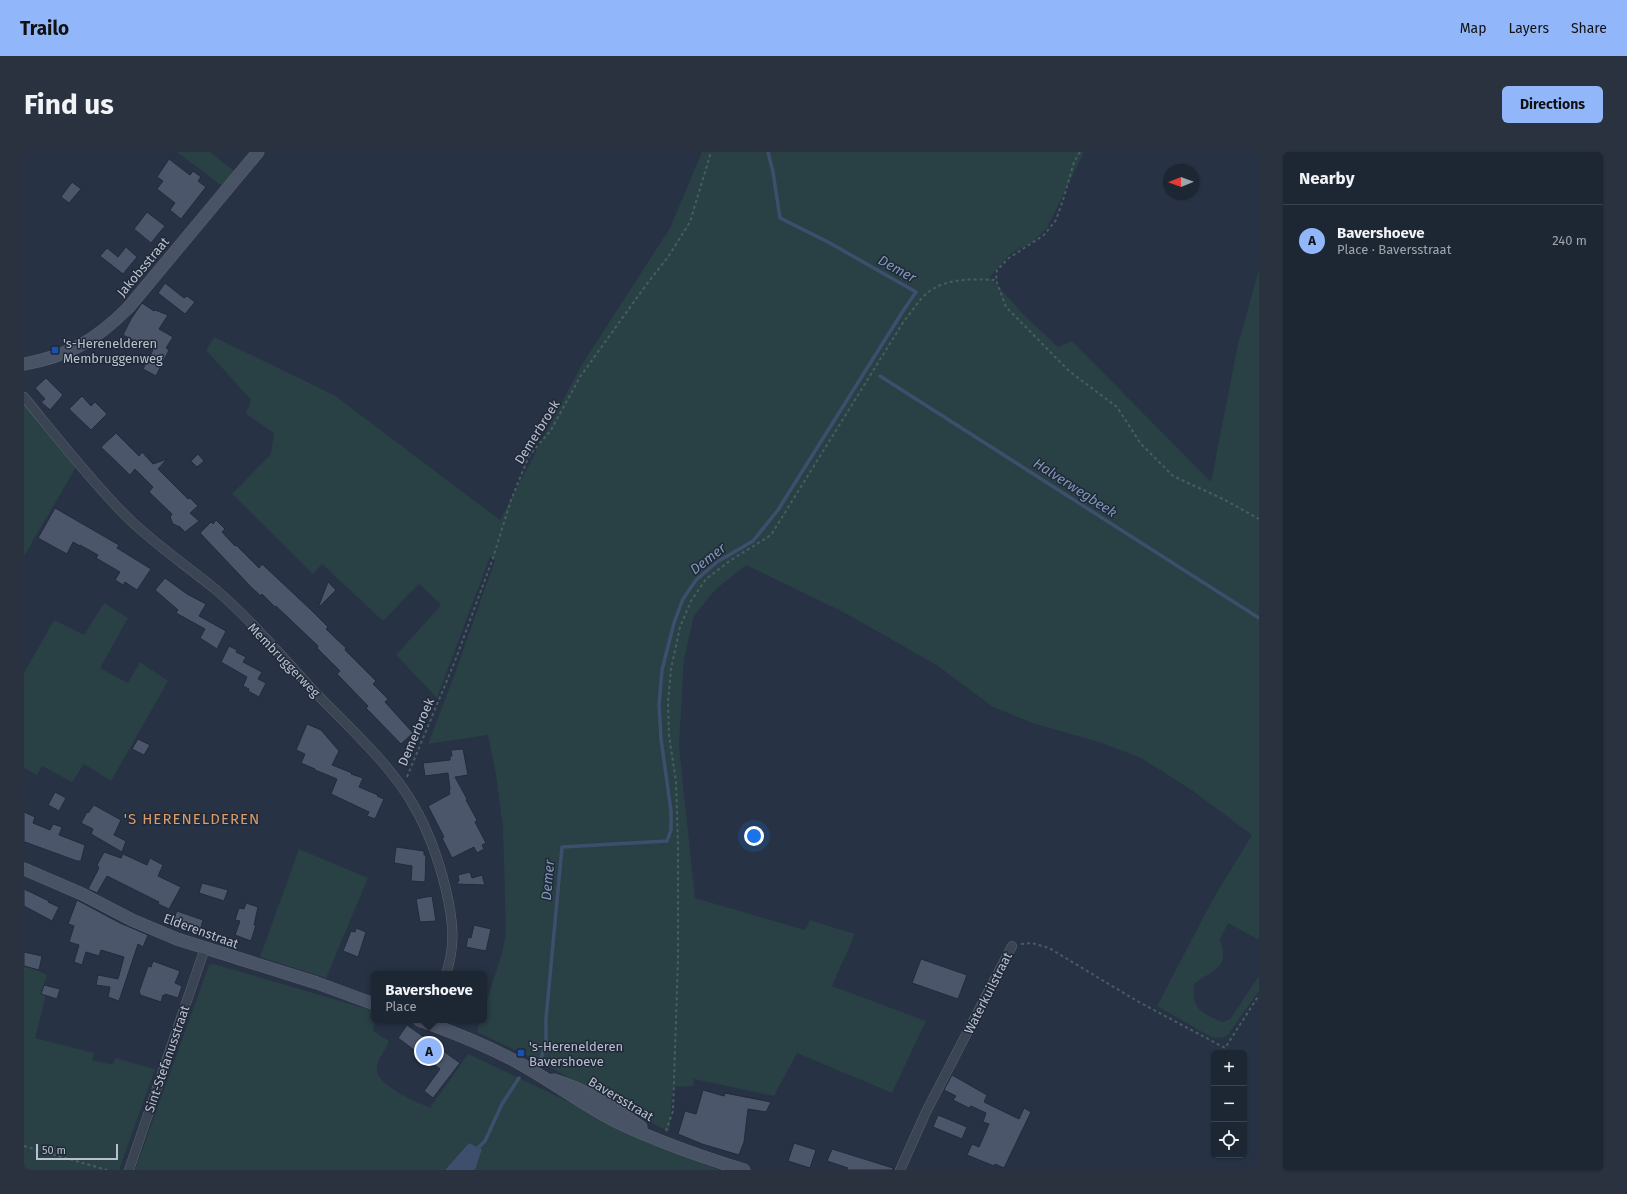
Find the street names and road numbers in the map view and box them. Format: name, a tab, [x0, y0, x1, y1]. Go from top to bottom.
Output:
street label: Jakobsstraat	[114, 234, 172, 300]
street label: Demerbroek	[511, 397, 563, 467]
street label: Membruggerweg	[245, 620, 323, 700]
street label: Demerbroek	[395, 695, 437, 768]
street label: Elderenstraat	[161, 910, 241, 952]
street label: Waterkuilstraat	[961, 949, 1015, 1036]
street label: Sint-Stefanusstraat	[142, 1003, 192, 1115]
street label: Baversstraat	[586, 1074, 656, 1124]

